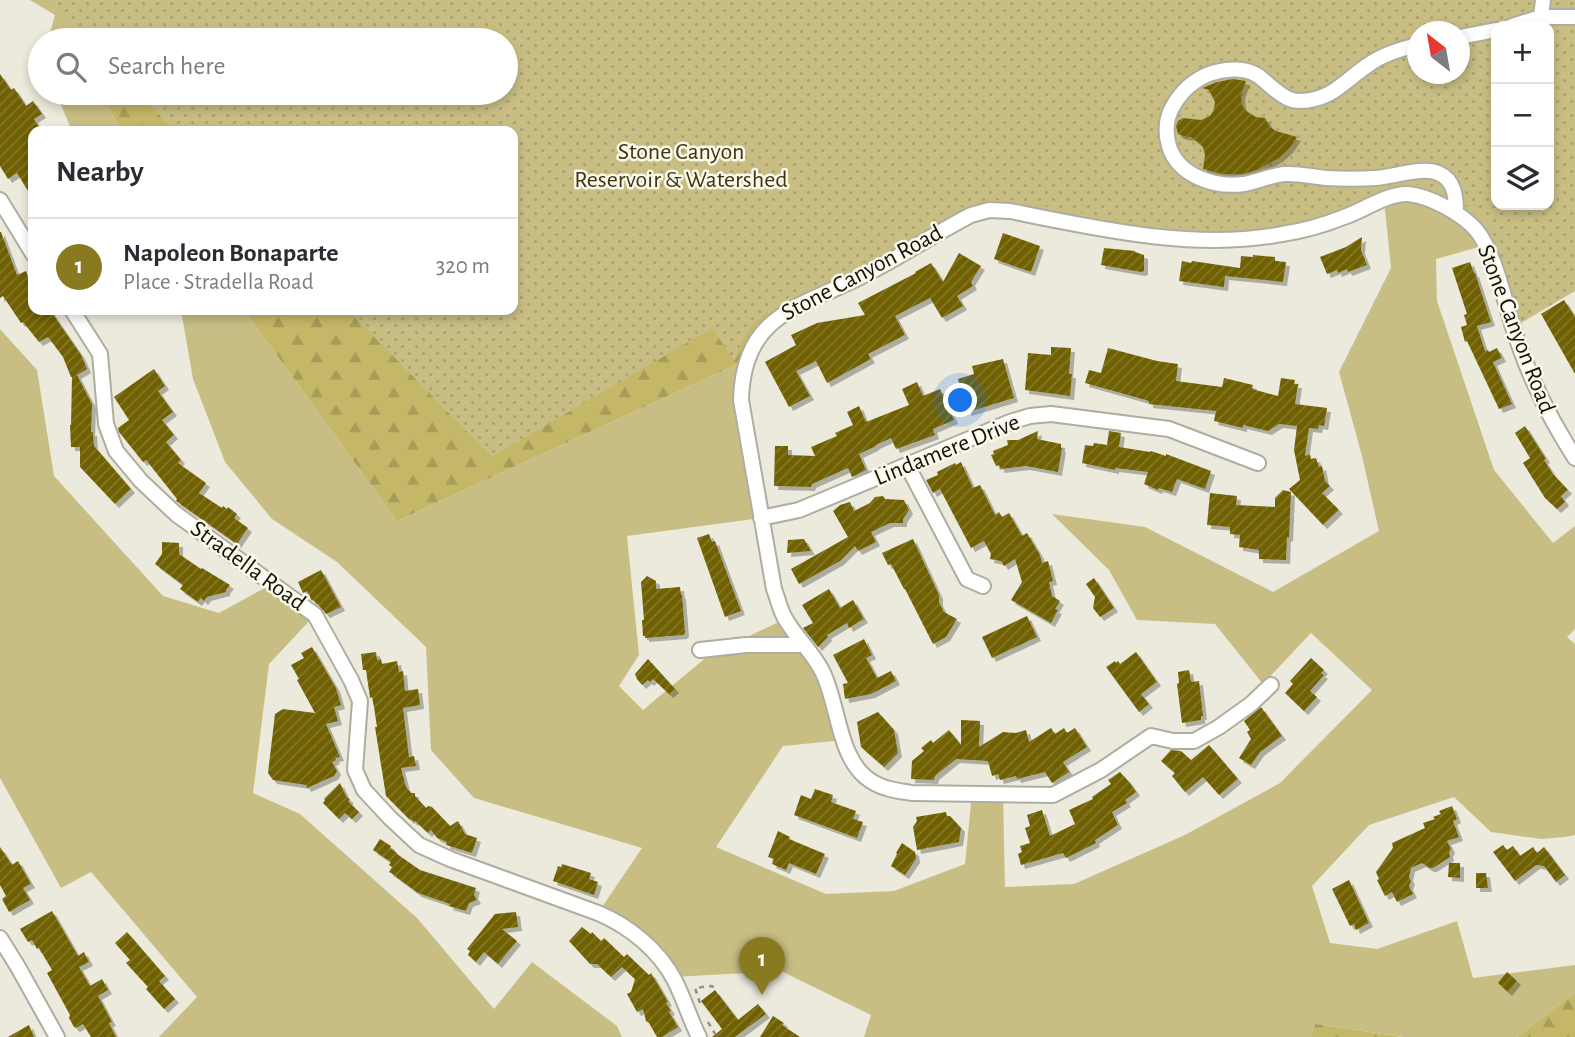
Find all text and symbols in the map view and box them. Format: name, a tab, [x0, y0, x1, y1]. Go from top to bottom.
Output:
north arrow	[1407, 21, 1470, 84]
map controls	[1491, 21, 1554, 210]
button: +	[1491, 21, 1554, 84]
search box	[28, 28, 518, 105]
icon: search	[52, 48, 90, 86]
text: Search here	[108, 53, 226, 79]
button: −	[1491, 84, 1554, 147]
park label: Stone Canyon Reservoir & Watershed	[574, 140, 788, 192]
button: layers	[1491, 147, 1554, 210]
text: Nearby	[56, 157, 144, 187]
street label: Stone Canyon Road	[778, 221, 946, 325]
text: Napoleon Bonaparte	[123, 240, 339, 266]
street label: Stone Canyon Road	[1473, 241, 1559, 417]
text: 1	[75, 255, 83, 278]
text: 320 m	[436, 255, 490, 278]
text: Place · Stradella Road	[123, 271, 314, 294]
your location	[943, 383, 977, 417]
street label: Lindamere Drive	[871, 410, 1023, 490]
street label: Stradella Road	[186, 516, 310, 616]
pin: 1	[739, 937, 785, 995]

